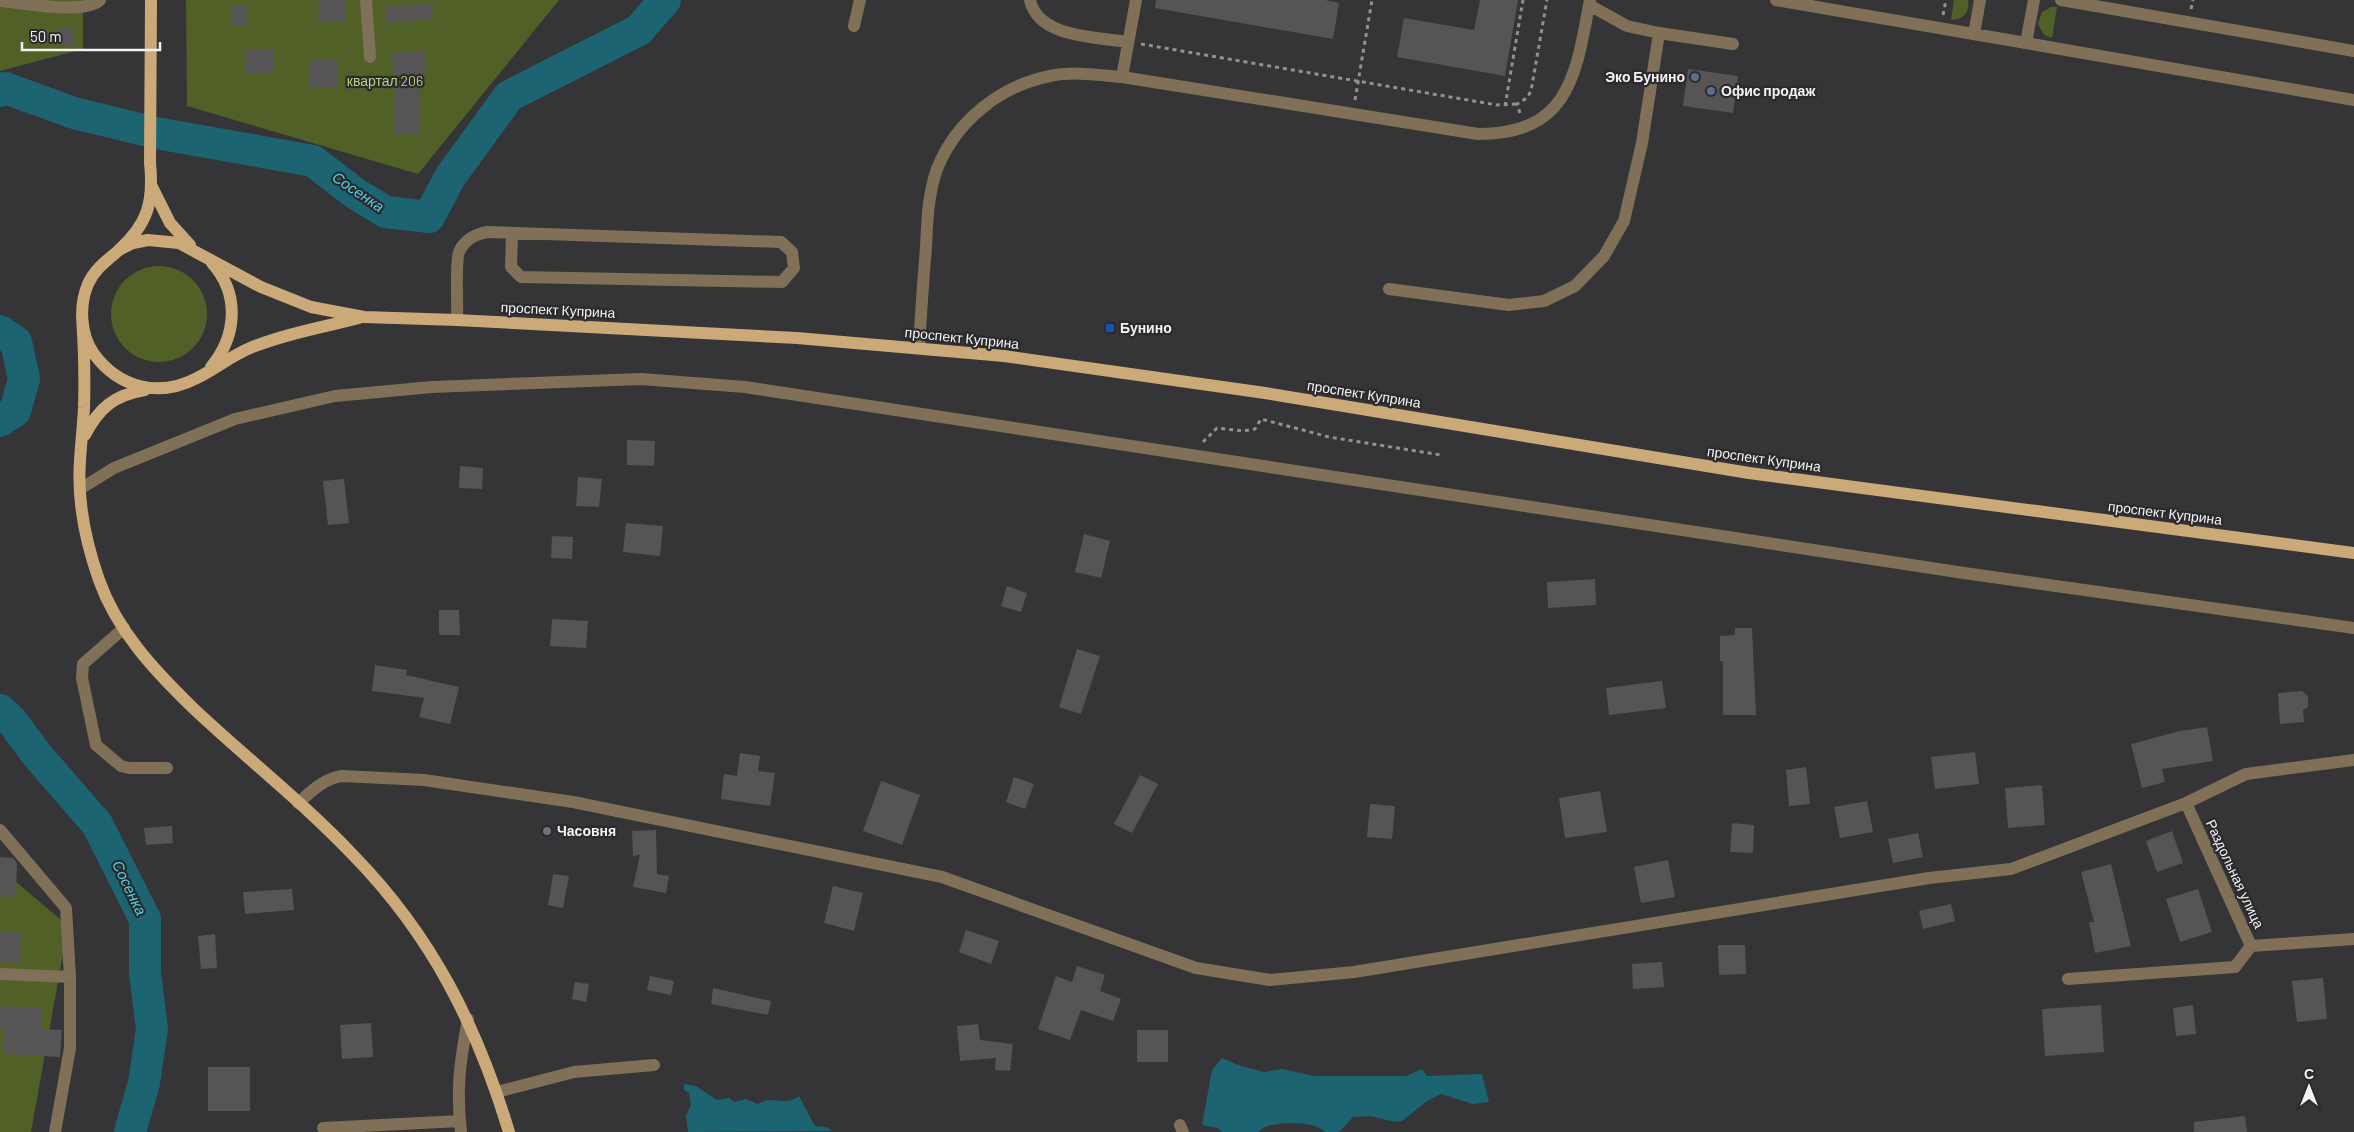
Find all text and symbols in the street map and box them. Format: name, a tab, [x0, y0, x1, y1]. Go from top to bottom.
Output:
scale bar	[22, 20, 160, 52]
text: 50 m	[30, 27, 62, 45]
place label: Эко Бунино	[1605, 68, 1685, 85]
marker: Эко Бунино	[1689, 71, 1701, 83]
park label: квартал 206	[347, 72, 423, 89]
place label: Офис продаж	[1721, 82, 1816, 99]
marker: Офис продаж	[1705, 85, 1717, 97]
water label: Сосенка	[329, 167, 388, 215]
street label: проспект Куприна	[500, 298, 616, 321]
place label: Бунино	[1120, 319, 1172, 336]
marker: Бунино	[1104, 322, 1116, 334]
street label: проспект Куприна	[904, 323, 1020, 352]
street label: проспект Куприна	[1306, 376, 1422, 411]
street label: проспект Куприна	[1706, 442, 1822, 475]
street label: проспект Куприна	[2107, 497, 2223, 528]
street label: Раздольная улица	[2203, 817, 2268, 931]
place label: Часовня	[557, 822, 616, 839]
marker: Часовня	[541, 825, 553, 837]
water label: Сосенка	[109, 857, 151, 918]
north arrow	[2284, 1062, 2334, 1112]
text: С	[2304, 1065, 2314, 1082]

